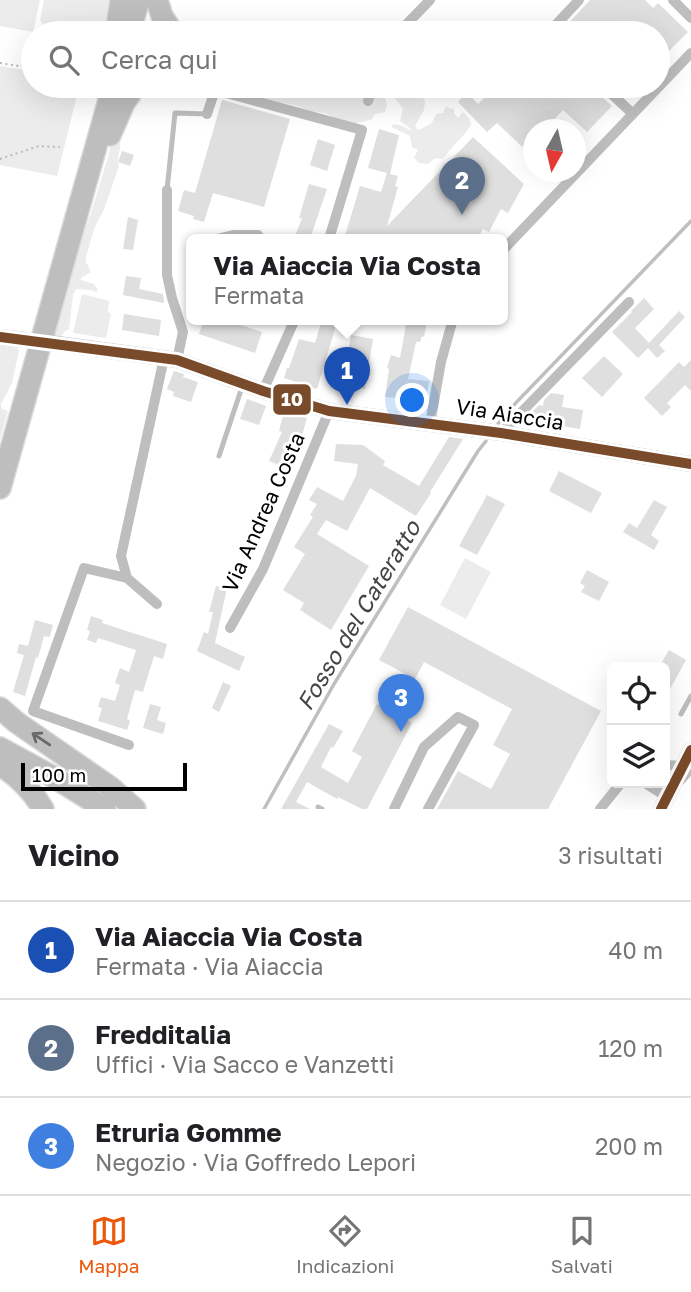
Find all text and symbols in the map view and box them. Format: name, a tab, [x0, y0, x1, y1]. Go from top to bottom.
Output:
search box	[21, 21, 670, 98]
icon: search	[45, 41, 83, 79]
text: Cerca qui	[101, 44, 218, 75]
north arrow	[523, 119, 586, 182]
pin: 2	[439, 157, 485, 215]
popup	[186, 234, 508, 325]
text: Via Aiaccia Via Costa	[213, 250, 481, 281]
text: Fermata	[213, 281, 304, 309]
pin: 1	[324, 347, 370, 405]
line badge: 10	[272, 383, 312, 416]
your location	[395, 383, 429, 417]
text: 10	[281, 387, 303, 410]
street label: Via Aiaccia	[454, 393, 566, 435]
street label: Via Andrea Costa	[216, 428, 310, 596]
water label: Fosso del Cateratto	[290, 514, 426, 715]
map controls	[607, 662, 670, 788]
button: locate	[607, 662, 670, 725]
pin: 3	[378, 674, 424, 732]
button: layers	[607, 725, 670, 788]
one-way arrow	[32, 732, 51, 746]
scale bar	[21, 760, 187, 792]
text: 100 m	[32, 763, 86, 786]
text: Vicino	[28, 837, 119, 873]
text: 3 risultati	[558, 841, 663, 869]
text: Via Aiaccia Via Costa	[95, 921, 363, 952]
text: 1	[45, 936, 57, 964]
text: 40 m	[609, 936, 663, 964]
text: Fermata · Via Aiaccia	[95, 952, 324, 980]
text: Fredditalia	[95, 1019, 231, 1050]
text: 2	[44, 1034, 58, 1062]
text: 120 m	[598, 1034, 663, 1062]
text: Uffici · Via Sacco e Vanzetti	[95, 1050, 394, 1078]
text: Etruria Gomme	[95, 1117, 282, 1148]
text: 3	[44, 1132, 58, 1160]
text: 200 m	[595, 1132, 663, 1160]
text: Negozio · Via Goffredo Lepori	[95, 1148, 416, 1176]
tab: Mappa	[78, 1212, 139, 1277]
tab: Indicazioni	[296, 1212, 394, 1277]
tab: Salvati	[551, 1212, 613, 1277]

